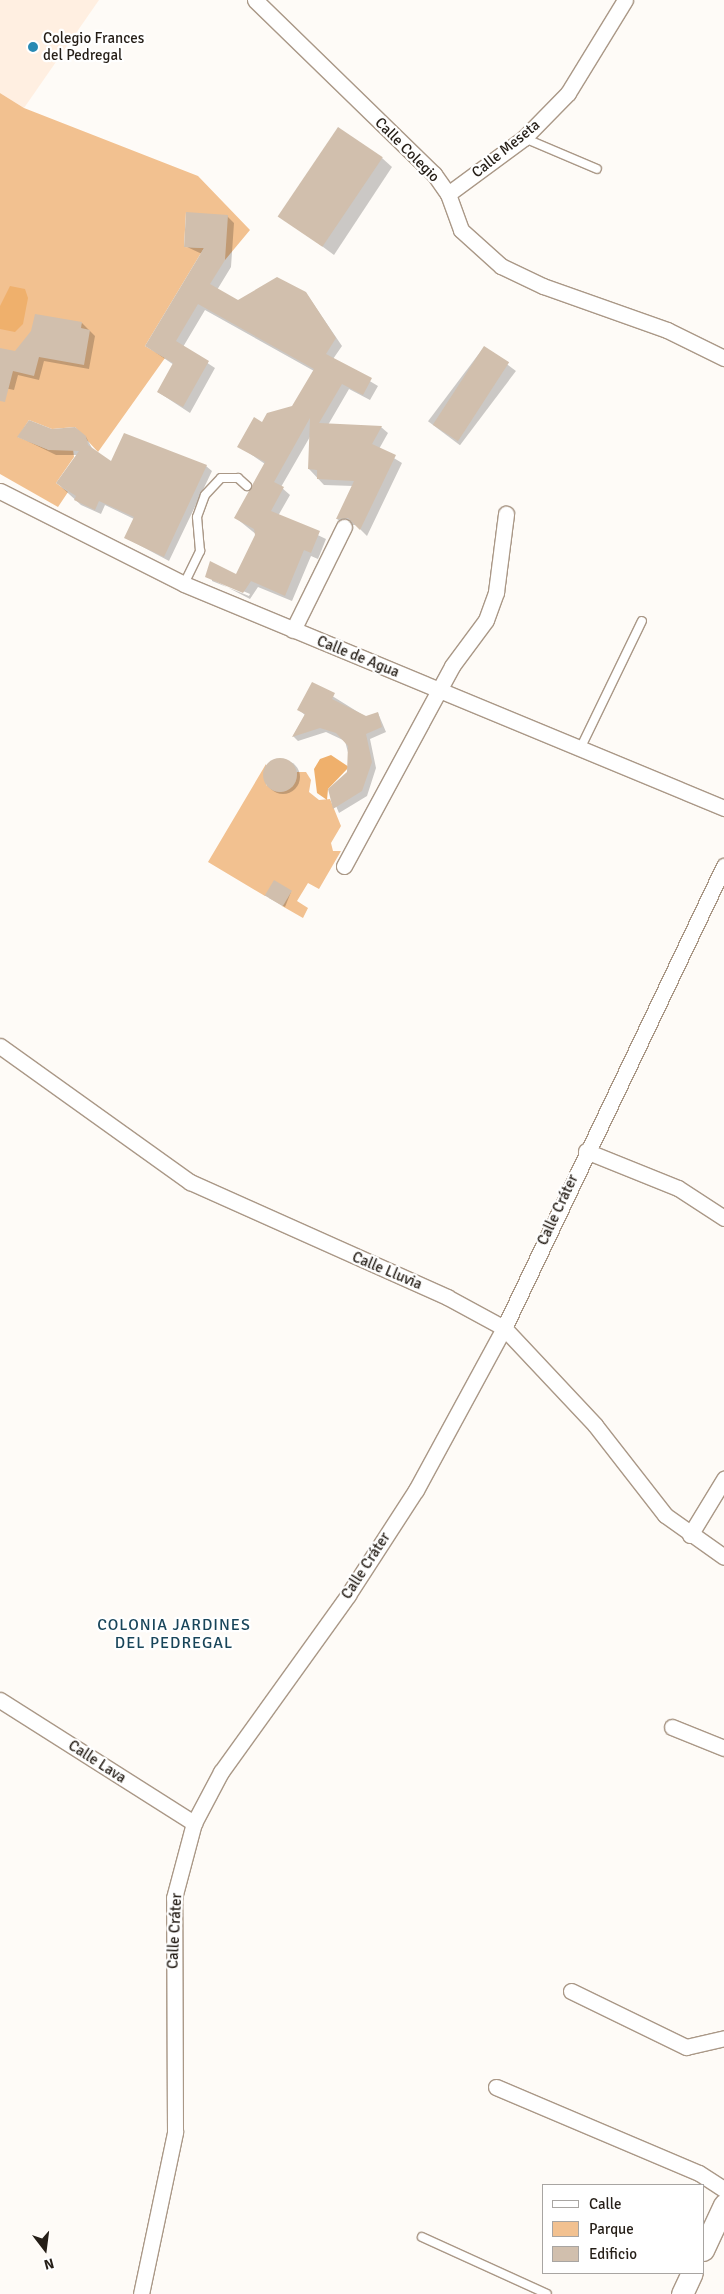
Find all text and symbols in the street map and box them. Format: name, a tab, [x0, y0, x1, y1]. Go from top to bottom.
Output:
place label: Colegio Frances del Pedregal	[43, 29, 144, 64]
marker: Colegio Frances del Pedregal	[27, 41, 39, 53]
street label: Calle Colegio	[371, 114, 443, 186]
street label: Calle Meseta	[468, 116, 544, 182]
street label: Calle de Agua	[314, 632, 402, 682]
street label: Calle Cráter	[534, 1172, 582, 1248]
street label: Calle Lluvia	[349, 1248, 425, 1294]
street label: Calle Cráter	[338, 1529, 394, 1603]
district label: COLONIA JARDINES DEL PEDREGAL	[95, 1615, 253, 1653]
street label: Calle Lava	[65, 1737, 129, 1787]
street label: Calle Cráter	[164, 1893, 186, 1969]
legend	[542, 2184, 704, 2274]
text: Calle	[589, 2195, 622, 2213]
text: Parque	[589, 2220, 634, 2238]
north arrow	[20, 2224, 70, 2274]
text: Edificio	[589, 2245, 637, 2263]
text: N	[42, 2254, 56, 2273]

